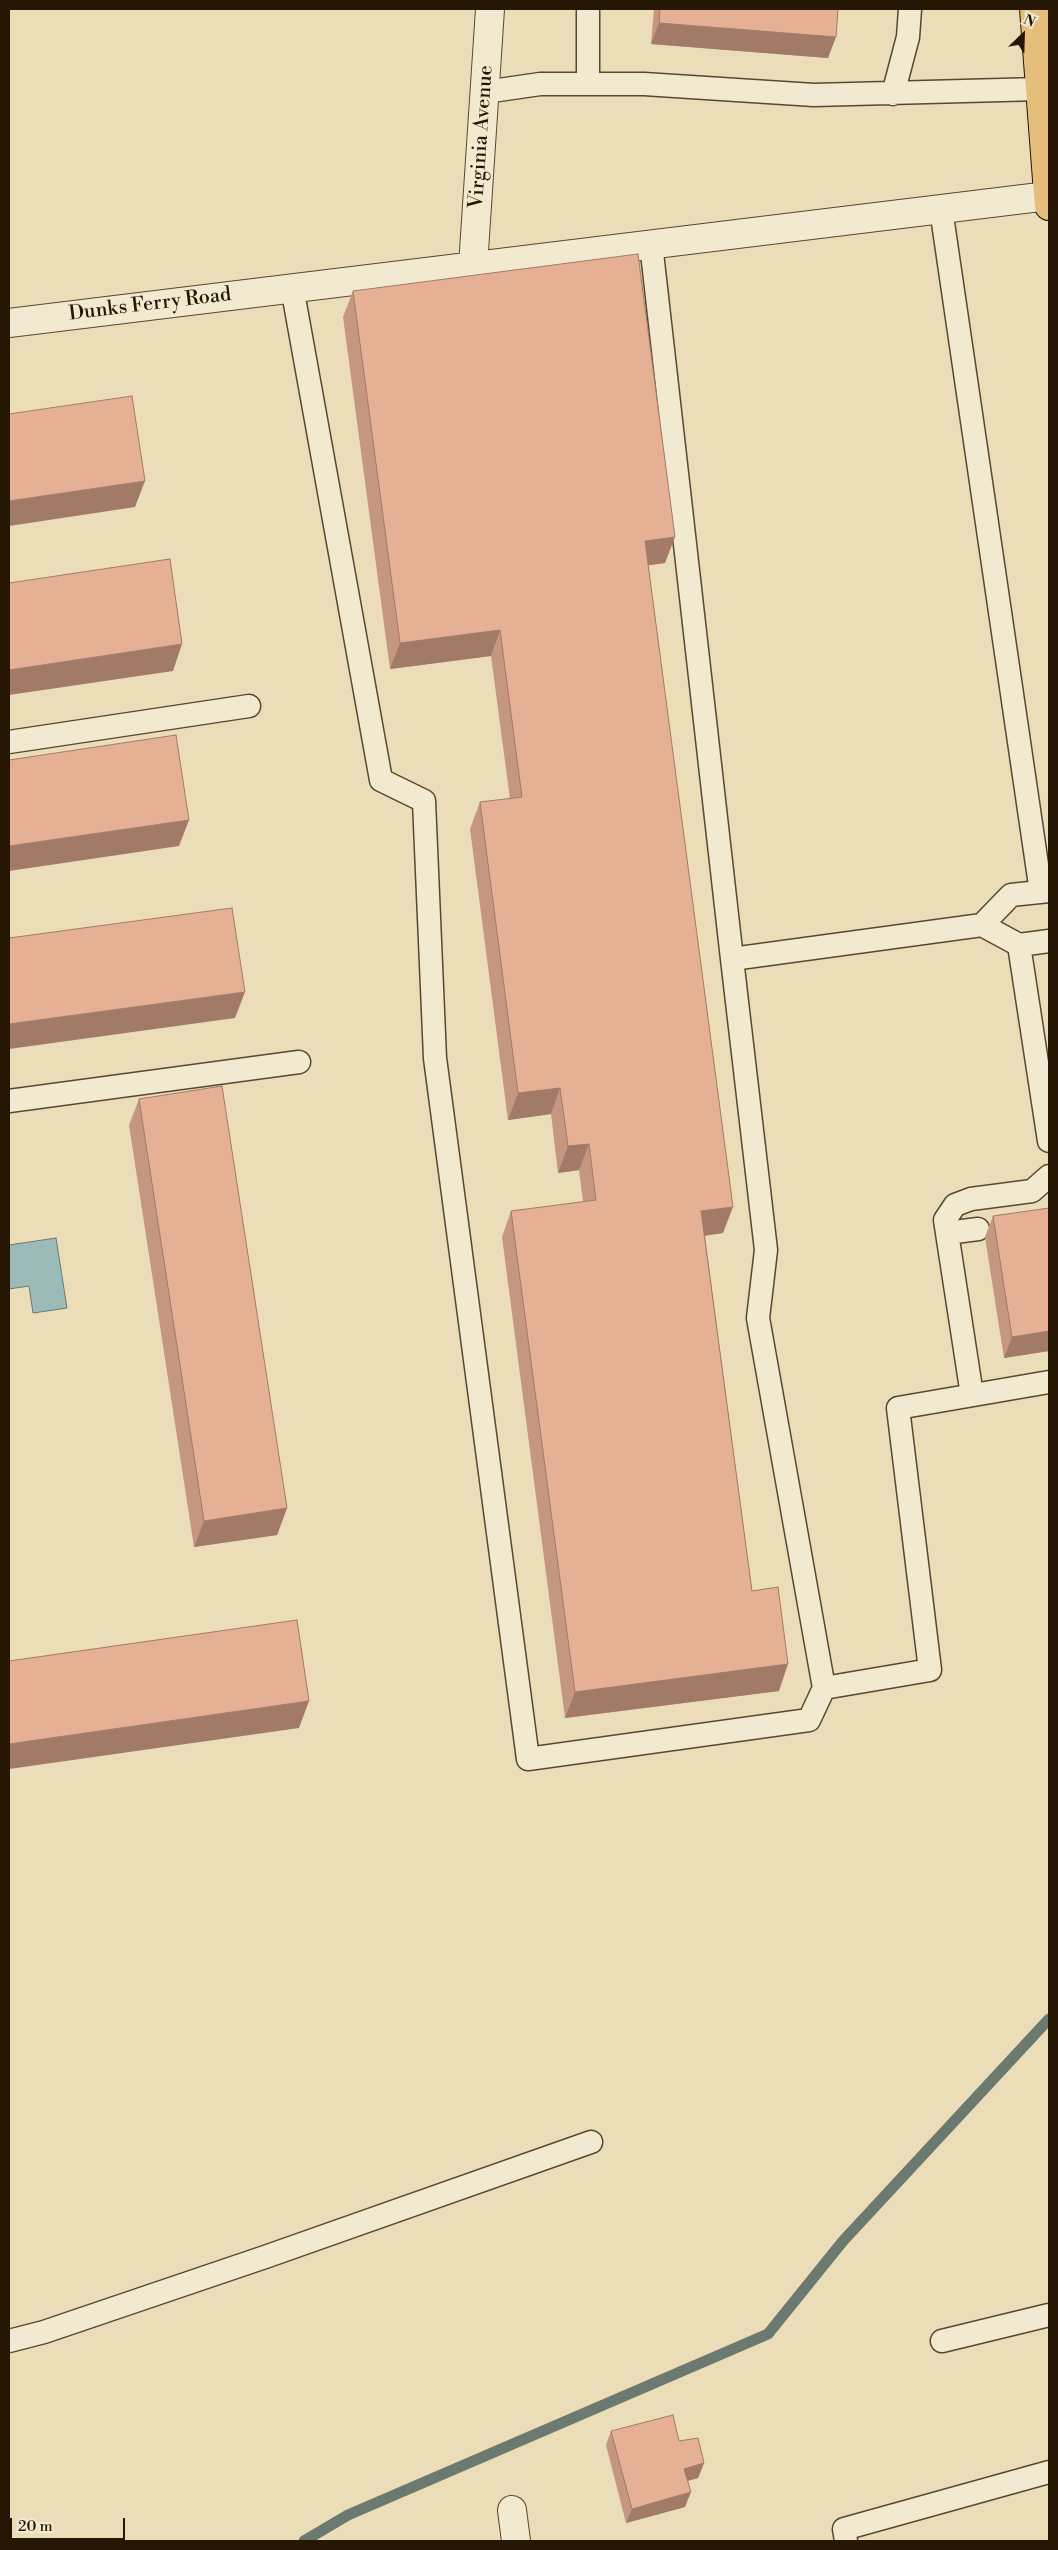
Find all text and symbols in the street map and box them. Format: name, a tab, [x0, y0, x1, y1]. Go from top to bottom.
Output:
north arrow	[998, 10, 1048, 60]
text: N	[1020, 11, 1038, 32]
street label: Virginia Avenue	[465, 64, 499, 210]
street label: Dunks Ferry Road	[67, 283, 233, 327]
scale bar	[12, 2508, 128, 2540]
text: 20 m	[18, 2517, 53, 2536]

